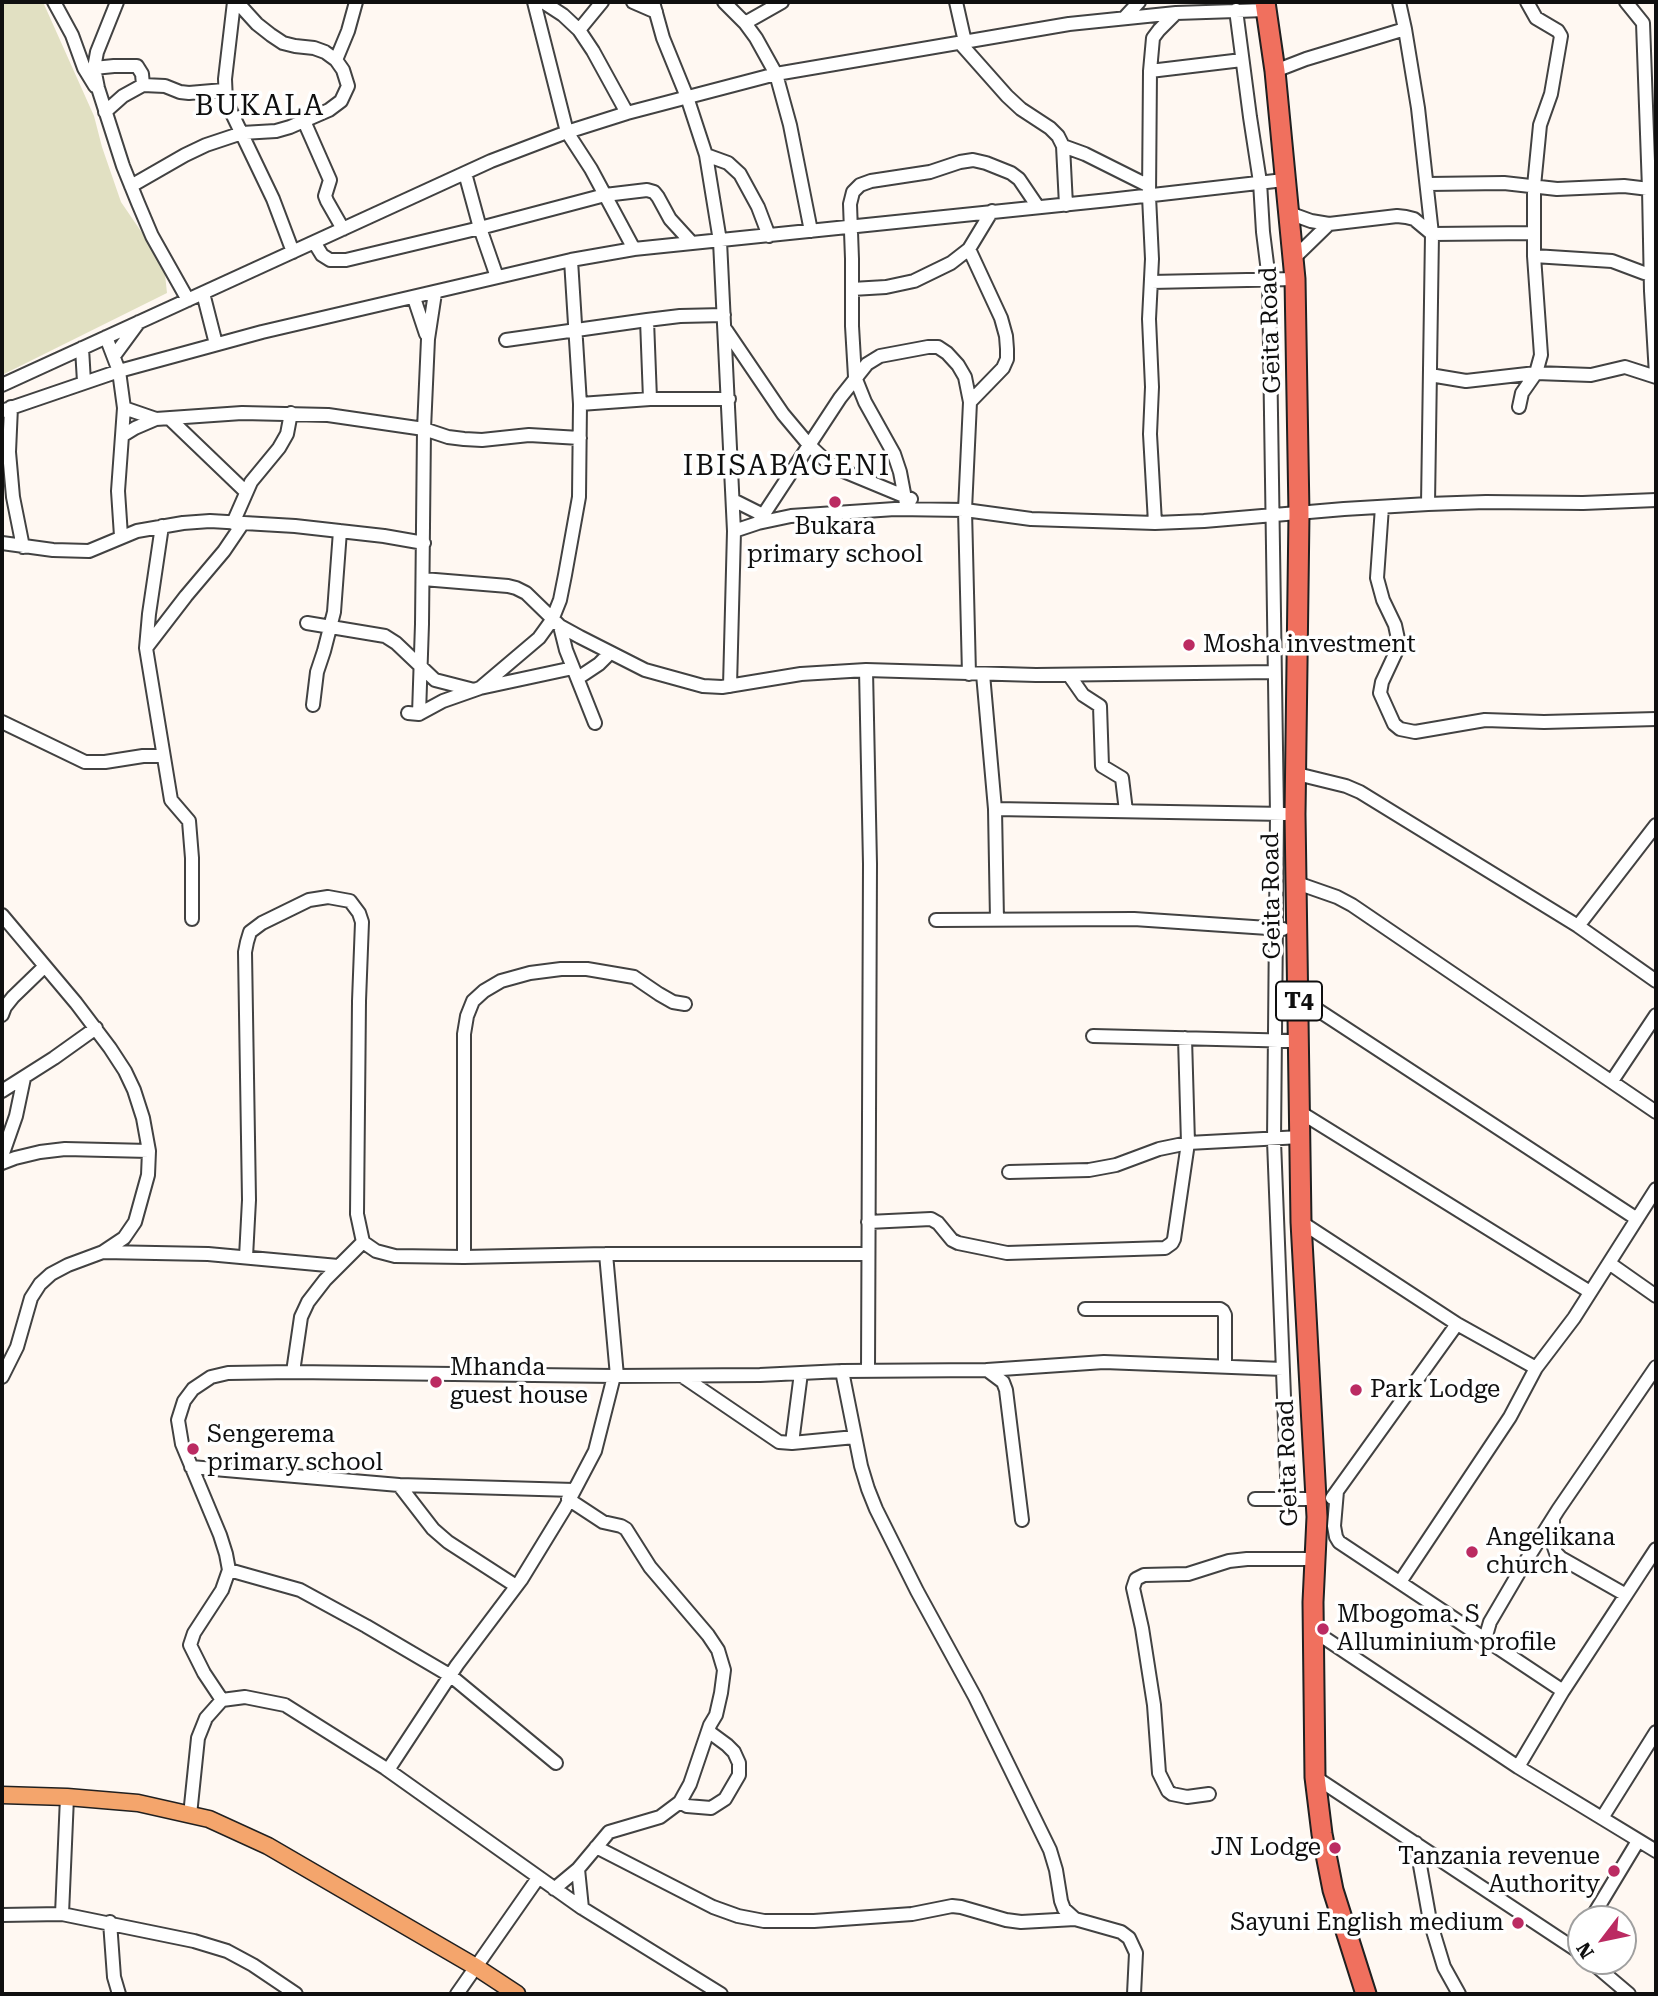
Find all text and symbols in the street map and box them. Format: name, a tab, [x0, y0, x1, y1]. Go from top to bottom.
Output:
district label: BUKALA	[195, 90, 325, 124]
street label: Geita Road	[1254, 266, 1288, 394]
district label: IBISABAGENI	[684, 450, 890, 484]
marker: Bukara primary school	[827, 494, 843, 510]
place label: Bukara primary school	[747, 513, 923, 569]
place label: Mosha investment	[1203, 631, 1416, 659]
marker: Mosha investment	[1181, 637, 1197, 653]
street label: Geita Road	[1256, 832, 1288, 960]
road number: T4	[1276, 982, 1322, 1020]
place label: Mhanda guest house	[450, 1354, 588, 1410]
marker: Mhanda guest house	[428, 1374, 444, 1390]
place label: Park Lodge	[1370, 1376, 1500, 1404]
marker: Park Lodge	[1348, 1382, 1364, 1398]
street label: Geita Road	[1271, 1399, 1305, 1527]
place label: Sengerema primary school	[207, 1421, 383, 1477]
marker: Sengerema primary school	[185, 1441, 201, 1457]
place label: Angelikana church	[1486, 1524, 1615, 1580]
marker: Angelikana church	[1464, 1544, 1480, 1560]
place label: Mbogoma. S Alluminium profile	[1337, 1601, 1556, 1657]
marker: Mbogoma. S Alluminium profile	[1315, 1621, 1331, 1637]
place label: JN Lodge	[1211, 1834, 1321, 1862]
marker: JN Lodge	[1327, 1840, 1343, 1856]
place label: Tanzania revenue Authority	[1398, 1843, 1600, 1899]
marker: Tanzania revenue Authority	[1606, 1863, 1622, 1879]
north arrow	[1567, 1905, 1637, 1975]
place label: Sayuni English medium	[1230, 1909, 1504, 1937]
marker: Sayuni English medium	[1510, 1915, 1526, 1931]
text: N	[1572, 1938, 1599, 1963]

